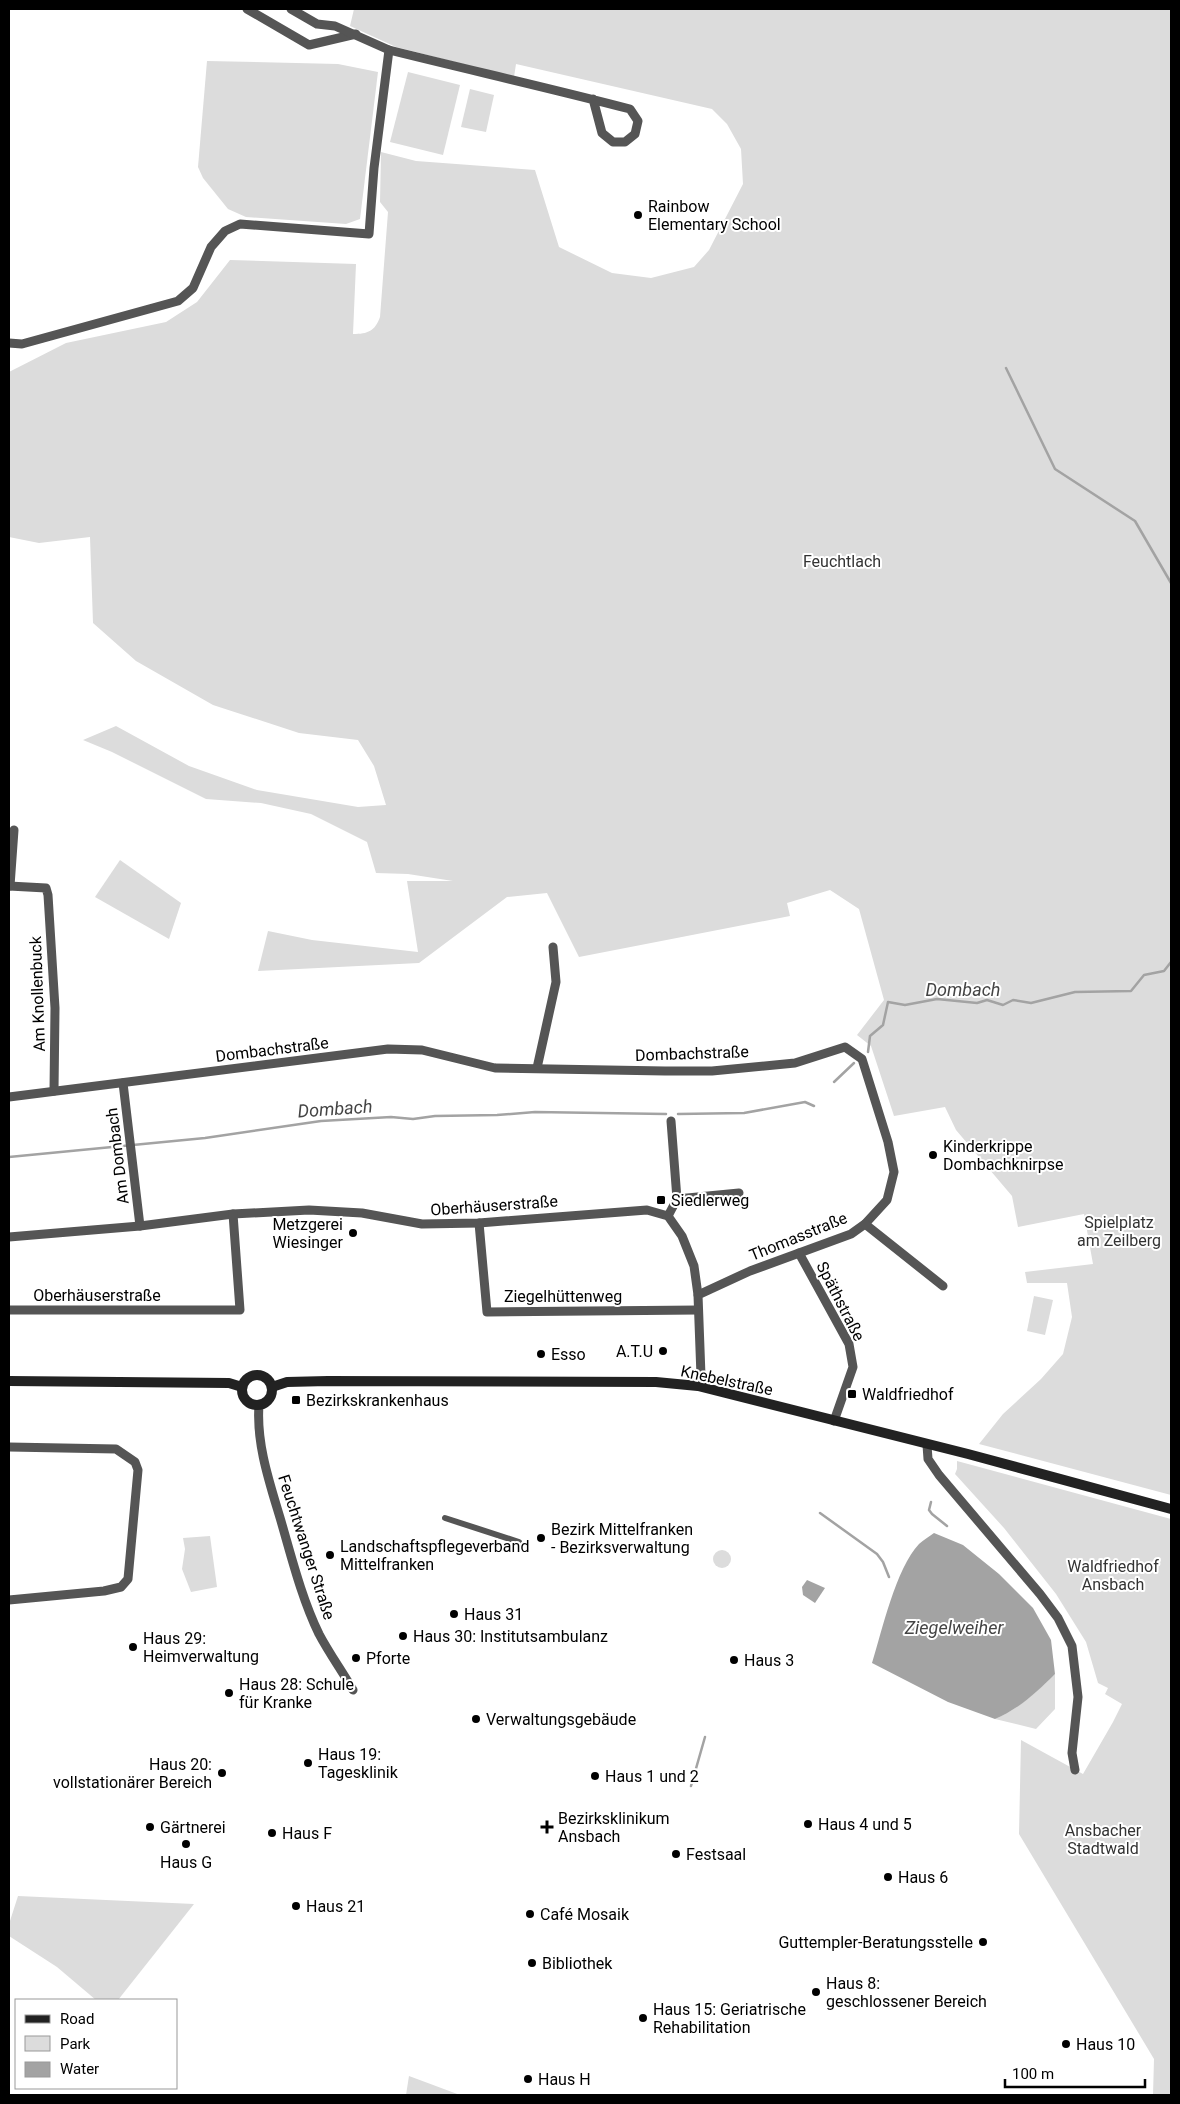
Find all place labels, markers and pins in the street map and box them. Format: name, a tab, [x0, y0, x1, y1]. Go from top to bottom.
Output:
place label: Rainbow Elementary School	[648, 197, 781, 234]
marker: Rainbow Elementary School	[632, 209, 644, 221]
place label: Kinderkrippe Dombachknirpse	[943, 1137, 1064, 1174]
marker: Kinderkrippe Dombachknirpse	[927, 1149, 939, 1161]
place label: Siedlerweg	[671, 1191, 749, 1210]
marker: Siedlerweg	[655, 1194, 667, 1206]
place label: Metzgerei Wiesinger	[272, 1215, 344, 1252]
marker: Metzgerei Wiesinger	[347, 1227, 359, 1239]
place label: A.T.U	[616, 1342, 653, 1361]
place label: Esso	[551, 1345, 586, 1364]
marker: A.T.U	[657, 1345, 669, 1357]
marker: Esso	[535, 1348, 547, 1360]
place label: Waldfriedhof	[862, 1385, 954, 1404]
marker: Waldfriedhof	[846, 1388, 858, 1400]
place label: Bezirkskrankenhaus	[306, 1391, 449, 1410]
marker: Bezirkskrankenhaus	[290, 1394, 302, 1406]
place label: Bezirk Mittelfranken - Bezirksverwaltung	[551, 1520, 693, 1557]
marker: Bezirk Mittelfranken - Bezirksverwaltung	[535, 1532, 547, 1544]
place label: Landschaftspflegeverband Mittelfranken	[340, 1537, 529, 1574]
marker: Landschaftspflegeverband Mittelfranken	[324, 1549, 336, 1561]
place label: Haus 31	[464, 1605, 523, 1624]
marker: Haus 31	[448, 1608, 460, 1620]
place label: Haus 30: Institutsambulanz	[413, 1627, 608, 1646]
place label: Haus 29: Heimverwaltung	[143, 1629, 259, 1666]
marker: Haus 30: Institutsambulanz	[397, 1630, 409, 1642]
marker: Haus 29: Heimverwaltung	[127, 1641, 139, 1653]
place label: Pforte	[366, 1649, 410, 1668]
place label: Haus 3	[744, 1651, 794, 1670]
marker: Pforte	[350, 1652, 362, 1664]
marker: Haus 3	[728, 1654, 740, 1666]
place label: Haus 28: Schule für Kranke	[239, 1675, 354, 1712]
marker: Haus 28: Schule für Kranke	[223, 1687, 235, 1699]
place label: Verwaltungsgebäude	[486, 1710, 636, 1729]
marker: Verwaltungsgebäude	[470, 1713, 482, 1725]
place label: Haus 19: Tagesklinik	[318, 1745, 399, 1782]
place label: Haus 20: vollstationärer Bereich	[53, 1755, 212, 1792]
marker: Haus 19: Tagesklinik	[302, 1757, 314, 1769]
marker: Haus 20: vollstationärer Bereich	[216, 1767, 228, 1779]
place label: Haus 1 und 2	[605, 1767, 699, 1786]
marker: Haus 1 und 2	[589, 1770, 601, 1782]
place label: Bezirksklinikum Ansbach	[558, 1809, 670, 1846]
place label: Haus 4 und 5	[818, 1815, 912, 1834]
place label: Gärtnerei	[160, 1818, 226, 1837]
marker: Haus 4 und 5	[802, 1818, 814, 1830]
marker: Bezirksklinikum Ansbach	[540, 1820, 554, 1834]
marker: Gärtnerei	[144, 1821, 156, 1833]
place label: Haus F	[282, 1824, 332, 1843]
marker: Haus F	[266, 1827, 278, 1839]
marker: Haus G	[180, 1838, 192, 1850]
place label: Festsaal	[686, 1845, 746, 1864]
marker: Festsaal	[670, 1848, 682, 1860]
place label: Haus G	[160, 1853, 212, 1872]
place label: Haus 6	[898, 1868, 948, 1887]
marker: Haus 6	[882, 1871, 894, 1883]
place label: Haus 21	[306, 1897, 365, 1916]
marker: Haus 21	[290, 1900, 302, 1912]
place label: Café Mosaik	[540, 1905, 630, 1924]
marker: Café Mosaik	[524, 1908, 536, 1920]
place label: Guttempler-Beratungsstelle	[778, 1933, 973, 1952]
marker: Guttempler-Beratungsstelle	[977, 1936, 989, 1948]
place label: Bibliothek	[542, 1954, 613, 1973]
marker: Bibliothek	[526, 1957, 538, 1969]
place label: Haus 8: geschlossener Bereich	[826, 1974, 987, 2011]
marker: Haus 8: geschlossener Bereich	[810, 1986, 822, 1998]
place label: Haus 15: Geriatrische Rehabilitation	[653, 2000, 806, 2037]
marker: Haus 15: Geriatrische Rehabilitation	[637, 2012, 649, 2024]
place label: Haus 10	[1076, 2035, 1135, 2054]
marker: Haus 10	[1060, 2038, 1072, 2050]
place label: Haus H	[538, 2070, 591, 2089]
marker: Haus H	[522, 2073, 534, 2085]

